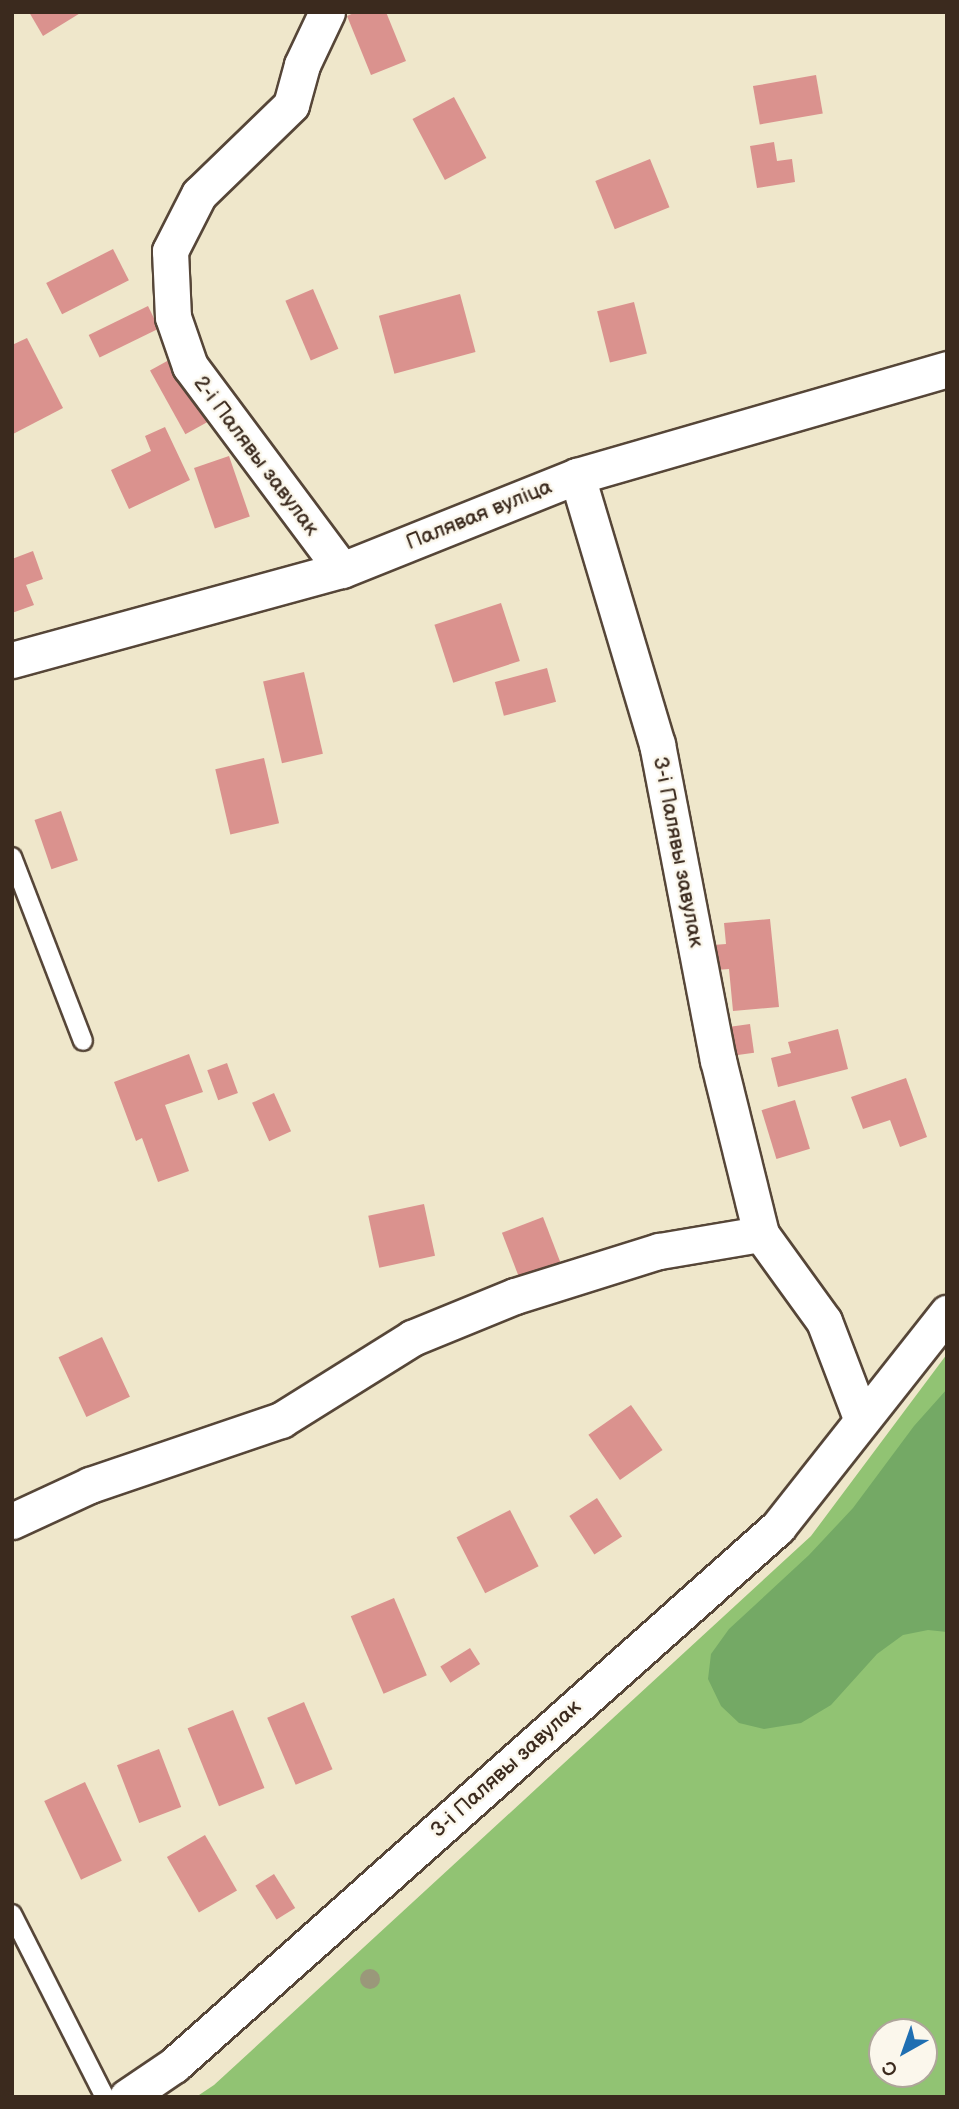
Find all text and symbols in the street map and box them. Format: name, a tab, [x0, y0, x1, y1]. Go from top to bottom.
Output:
street label: 2-і Палявы завулак	[188, 371, 324, 541]
street label: Палявая вуліца	[402, 474, 556, 556]
street label: 3-і Палявы завулак	[647, 755, 709, 949]
street label: 3-і Палявы завулак	[426, 1695, 586, 1843]
north arrow	[868, 2018, 938, 2088]
text: С	[878, 2055, 903, 2081]

